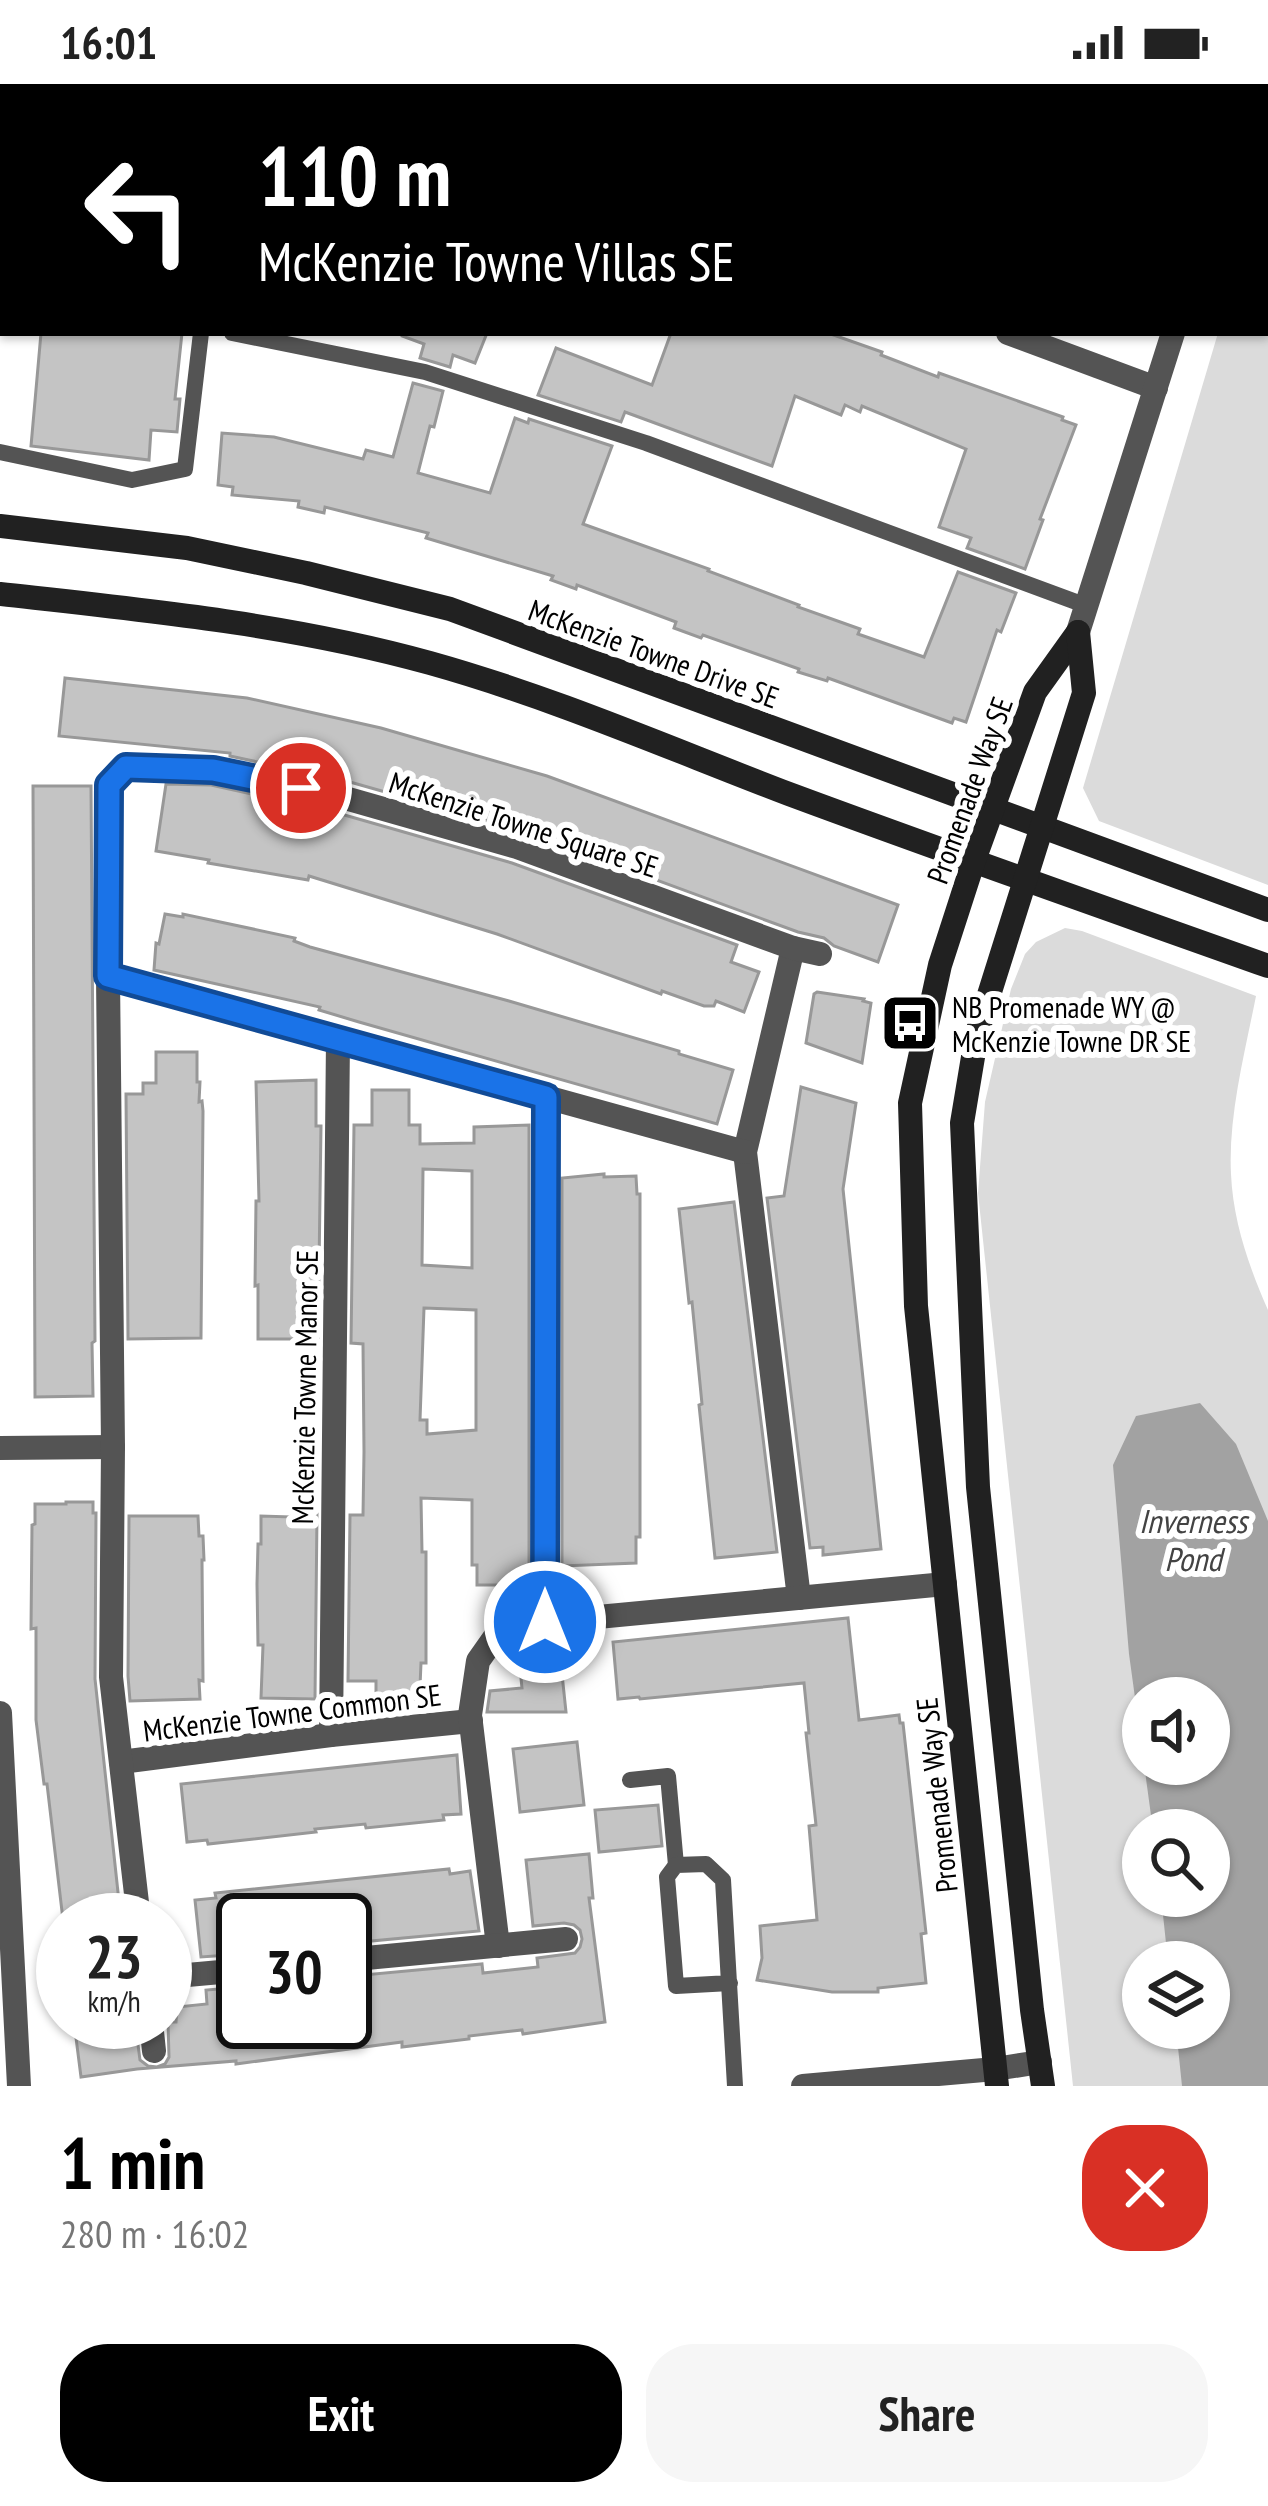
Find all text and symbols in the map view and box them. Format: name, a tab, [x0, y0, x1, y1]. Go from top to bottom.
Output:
text: 16:01	[60, 13, 157, 71]
text: 110 m	[258, 120, 451, 229]
icon: left	[60, 132, 216, 288]
text: McKenzie Towne Villas SE	[258, 226, 735, 296]
street label: McKenzie Towne Drive SE	[524, 590, 784, 716]
street label: Promenade Way SE	[917, 691, 1021, 889]
pin	[250, 737, 352, 839]
icon: arrive	[268, 755, 334, 821]
street label: McKenzie Towne Square SE	[385, 762, 663, 886]
place label: NB Promenade WY @ McKenzie Towne DR SE	[952, 987, 1191, 1060]
bus stop icon: NB Promenade WY @ McKenzie Towne DR SE	[879, 992, 941, 1054]
street label: McKenzie Towne Manor SE	[282, 1249, 326, 1525]
water label: Inverness Pond	[1139, 1499, 1250, 1580]
position arrow	[482, 1559, 608, 1685]
street label: McKenzie Towne Common SE	[141, 1674, 443, 1750]
map controls	[1122, 1677, 1230, 2049]
button: sound	[1122, 1677, 1230, 1785]
street label: Promenade Way SE	[906, 1696, 966, 1894]
button: search	[1122, 1809, 1230, 1917]
speed limit sign: 30	[216, 1893, 372, 2049]
text: 23	[85, 1917, 143, 1995]
button: layers	[1122, 1941, 1230, 2049]
text: km/h	[87, 1981, 141, 2020]
text: 1 min	[60, 2116, 205, 2209]
button: close	[1082, 2125, 1208, 2251]
text: 280 m · 16:02	[60, 2208, 249, 2259]
button: Exit	[60, 2344, 622, 2482]
button: Share	[646, 2344, 1208, 2482]

